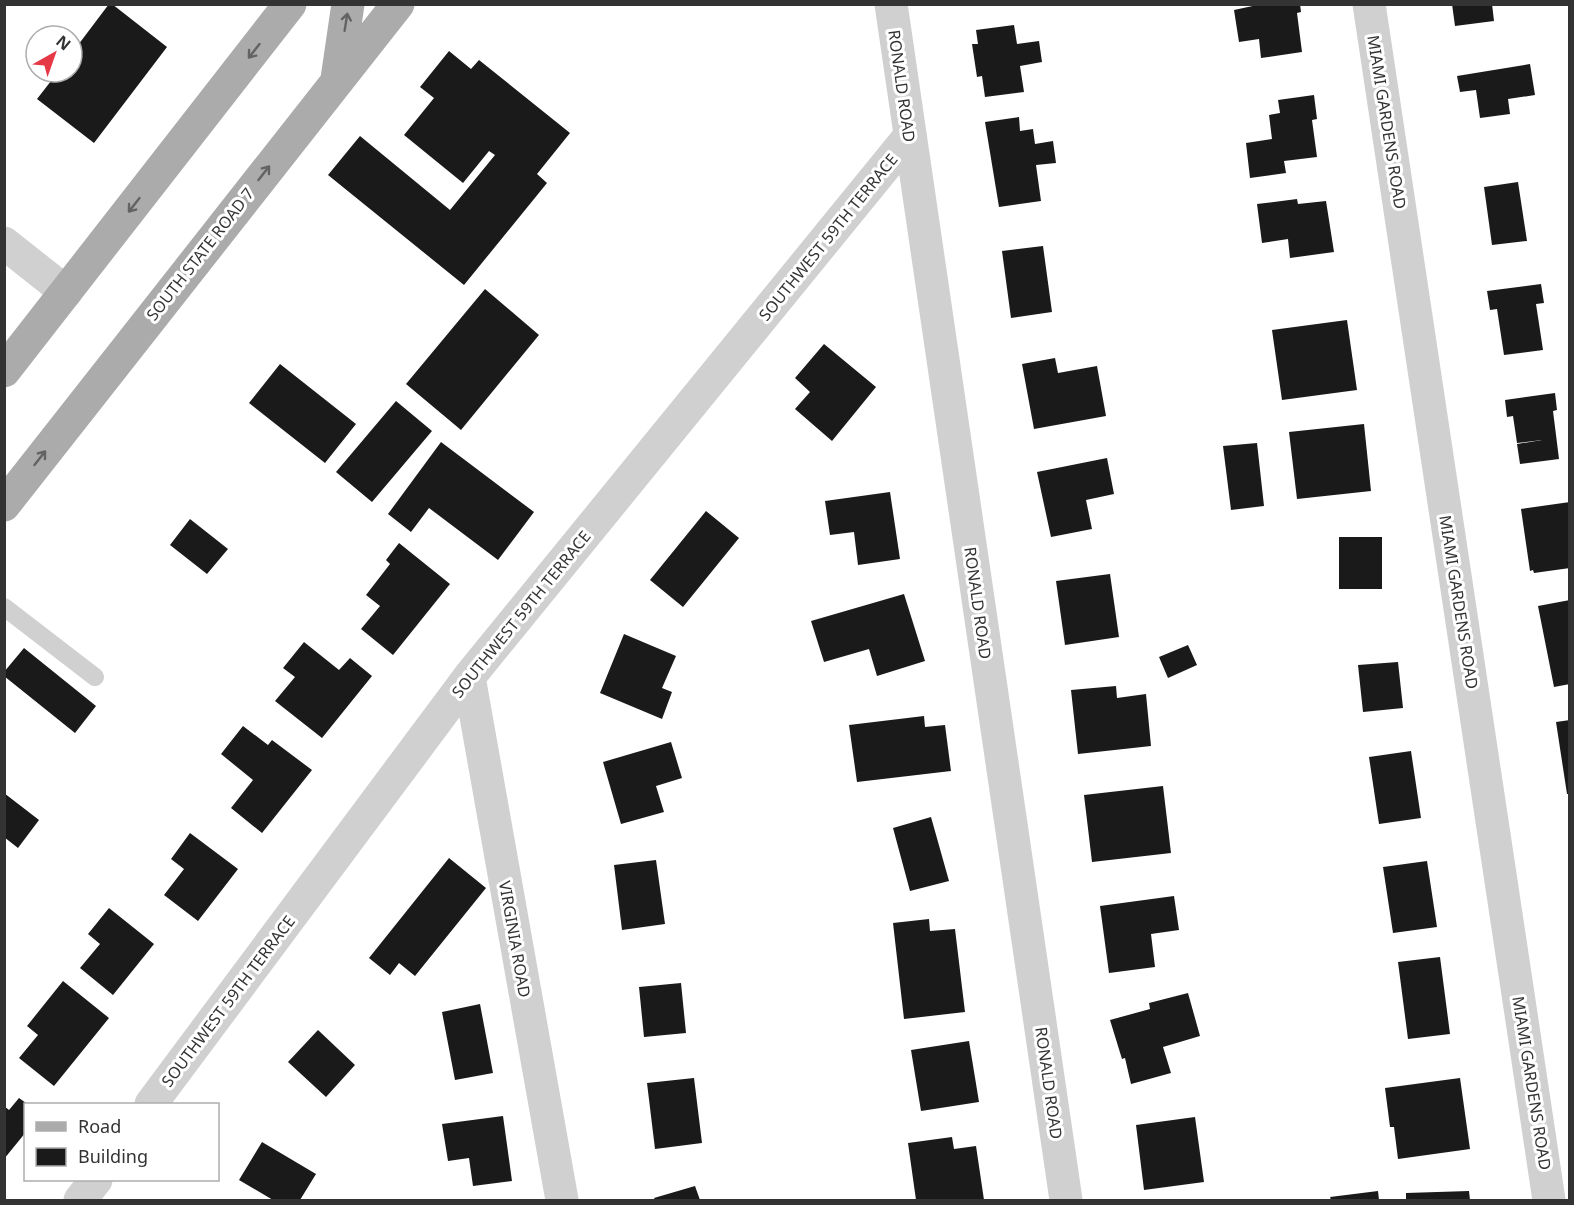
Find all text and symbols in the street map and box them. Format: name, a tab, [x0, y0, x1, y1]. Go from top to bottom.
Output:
one-way arrow	[341, 13, 352, 32]
north arrow	[24, 24, 84, 84]
street label: RONALD ROAD	[883, 28, 921, 144]
text: N	[52, 30, 76, 55]
street label: MIAMI GARDENS ROAD	[1362, 33, 1412, 211]
one-way arrow	[248, 43, 261, 59]
street label: SOUTHWEST 59TH TERRACE	[754, 149, 902, 325]
one-way arrow	[258, 165, 271, 181]
street label: SOUTH STATE ROAD 7	[141, 183, 259, 325]
one-way arrow	[128, 197, 141, 213]
one-way arrow	[34, 451, 47, 467]
street label: MIAMI GARDENS ROAD	[1434, 513, 1484, 691]
street label: SOUTHWEST 59TH TERRACE	[447, 526, 595, 702]
street label: RONALD ROAD	[959, 545, 997, 661]
street label: VIRGINIA ROAD	[494, 879, 536, 999]
street label: SOUTHWEST 59TH TERRACE	[156, 911, 300, 1091]
street label: MIAMI GARDENS ROAD	[1507, 994, 1557, 1172]
street label: RONALD ROAD	[1030, 1025, 1068, 1141]
legend	[24, 1103, 219, 1181]
text: Road	[78, 1114, 121, 1138]
text: Building	[78, 1144, 148, 1168]

